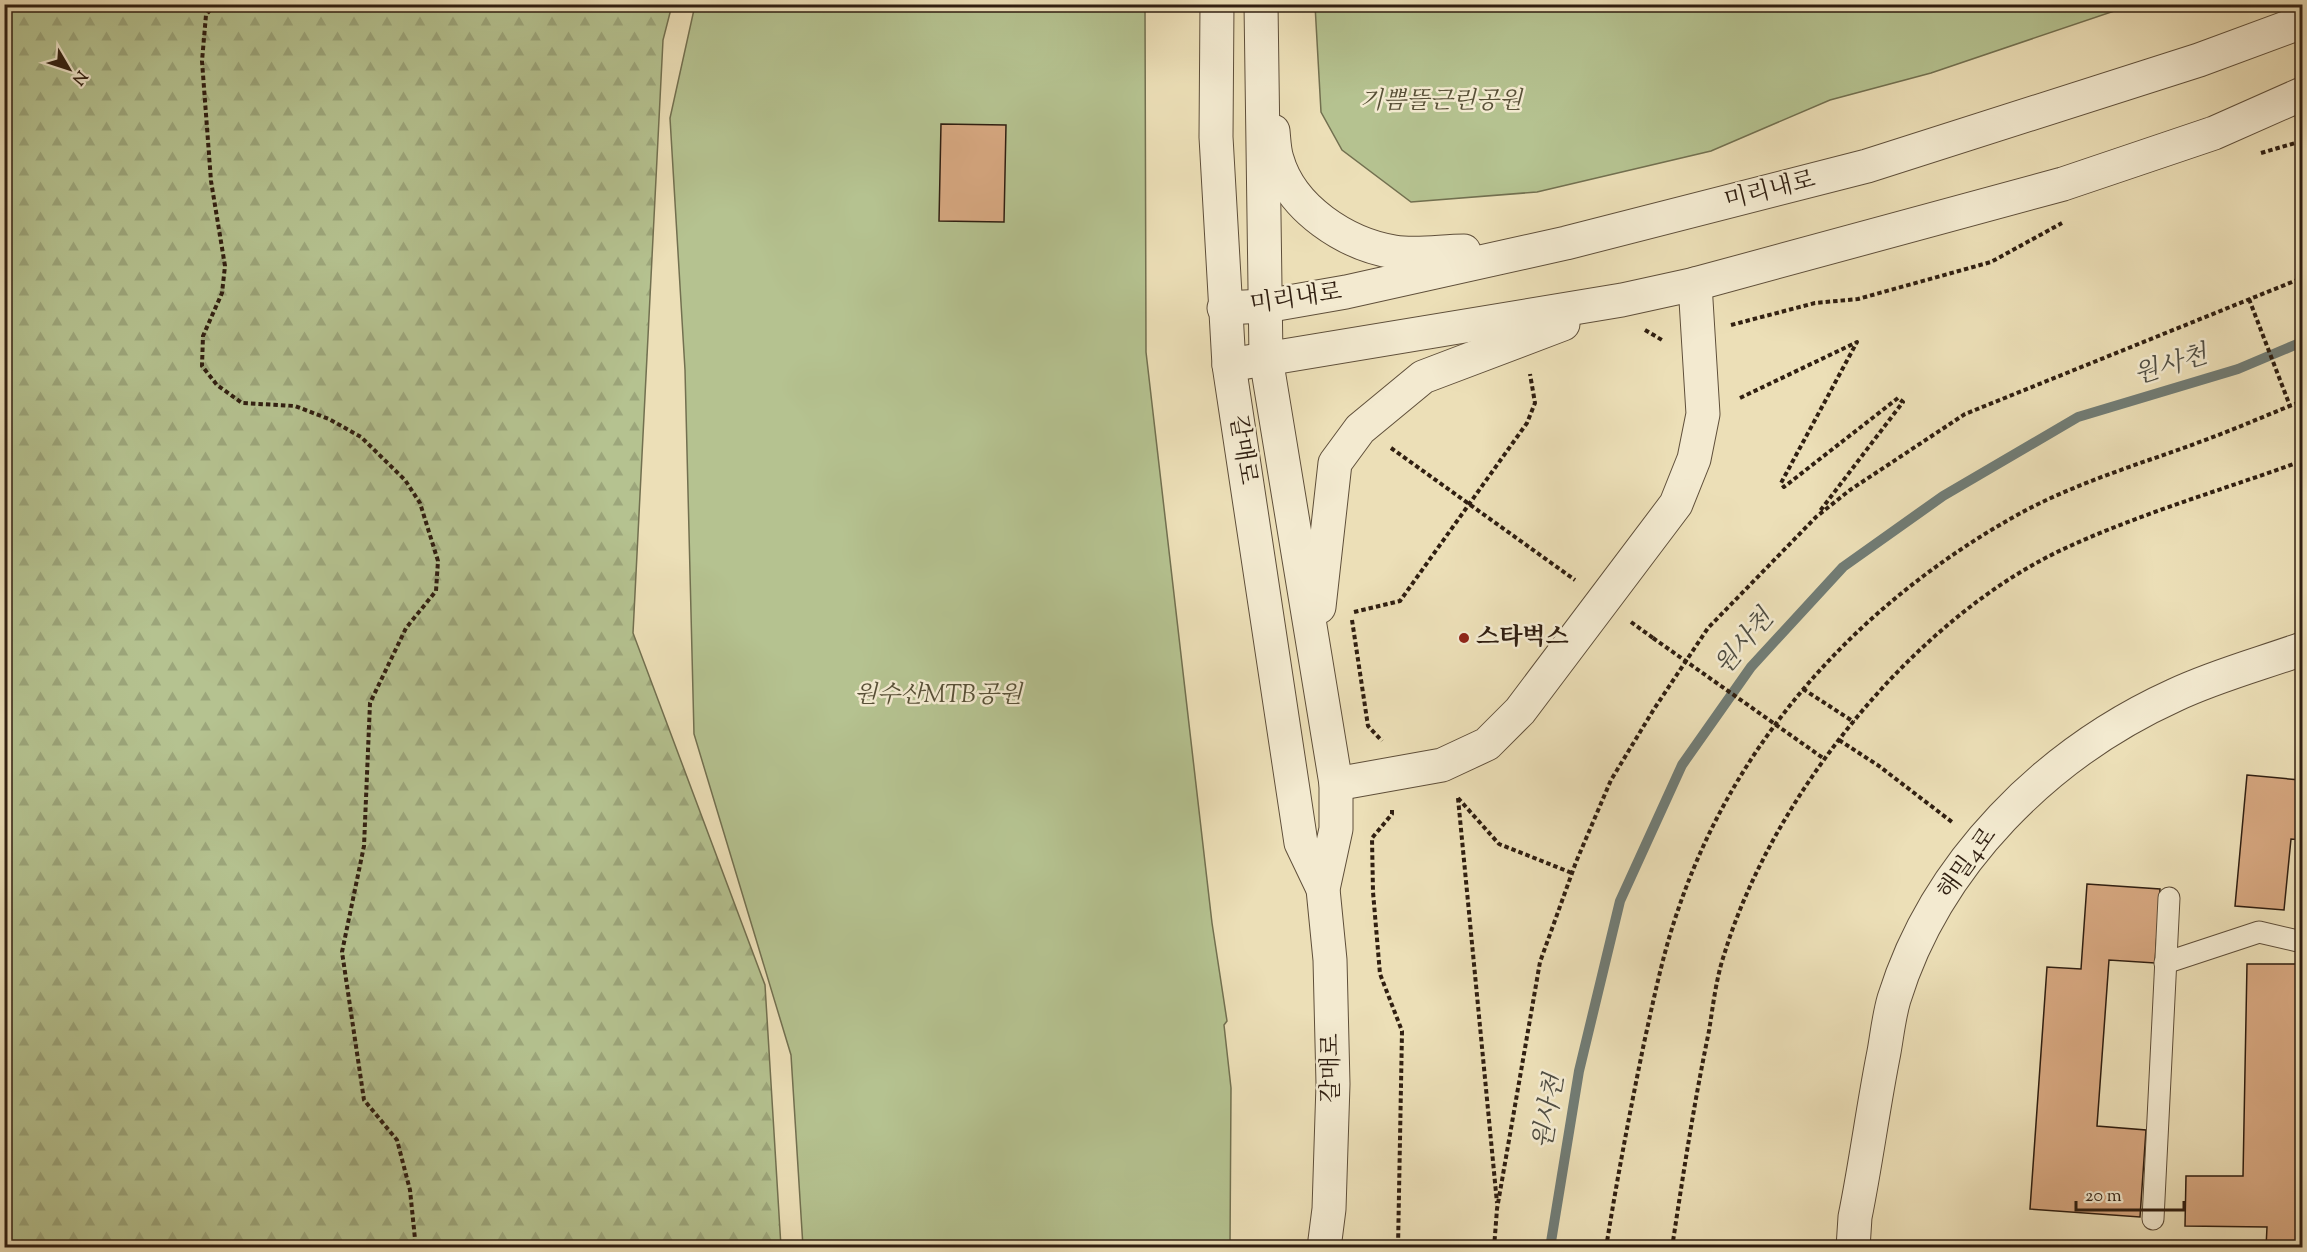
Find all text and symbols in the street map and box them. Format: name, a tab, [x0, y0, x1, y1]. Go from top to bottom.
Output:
north arrow	[39, 39, 99, 99]
text: N	[66, 65, 92, 89]
park label: 기쁨뜰근린공원	[1360, 85, 1524, 119]
street label: 미리내로	[1721, 163, 1819, 219]
street label: 미리내로	[1248, 276, 1344, 322]
water label: 원사천	[2130, 337, 2214, 395]
street label: 갈매로	[1220, 413, 1264, 487]
water label: 원사천	[1707, 601, 1785, 684]
place label: 스타벅스	[1476, 621, 1569, 655]
marker: 스타벅스	[1457, 631, 1471, 645]
park label: 원수산MTB공원	[854, 679, 1024, 713]
street label: 해밀4로	[1930, 821, 2006, 907]
street label: 갈매로	[1315, 1033, 1349, 1103]
water label: 원사천	[1525, 1070, 1575, 1152]
scale bar	[2076, 1174, 2184, 1212]
text: 20 m	[2085, 1184, 2122, 1210]

